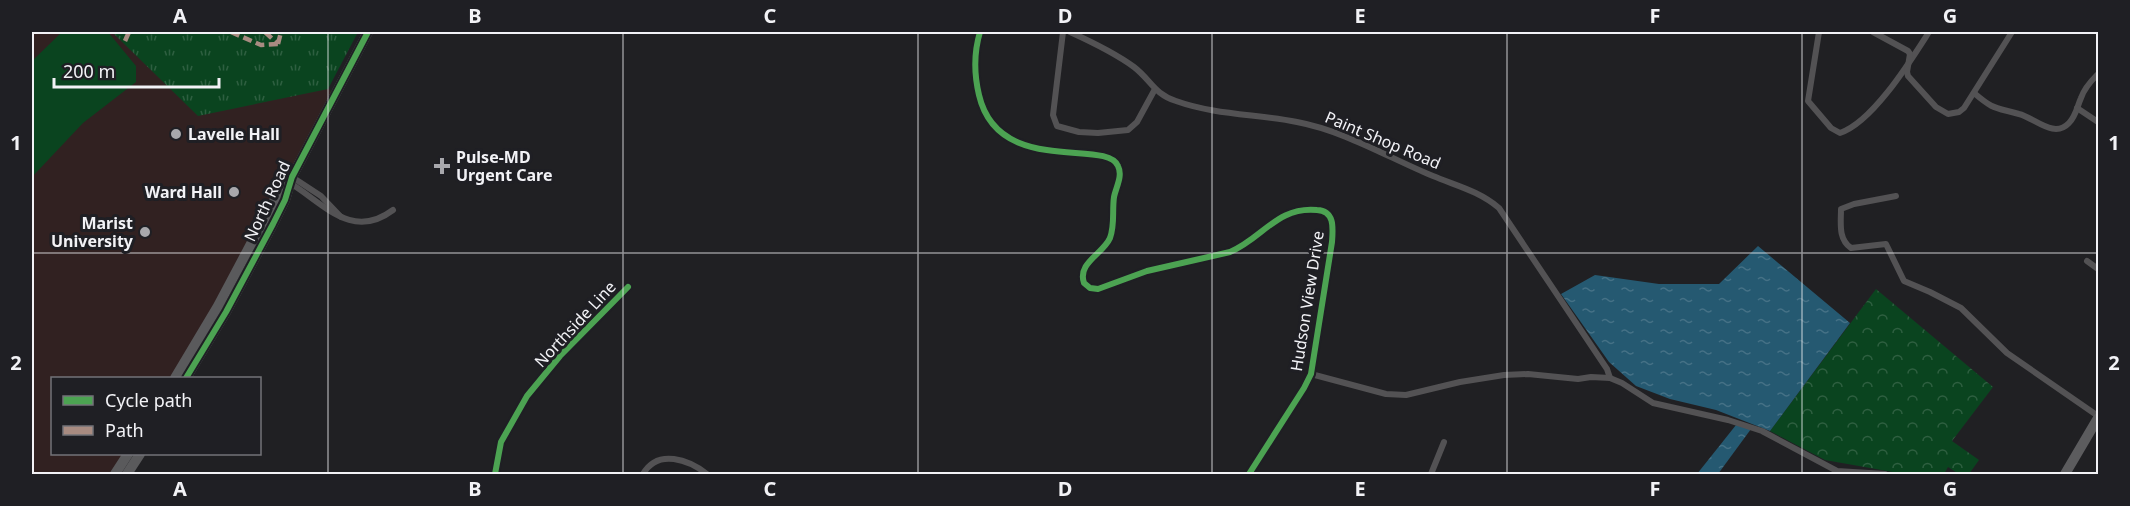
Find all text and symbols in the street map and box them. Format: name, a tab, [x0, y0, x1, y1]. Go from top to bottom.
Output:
text: A	[173, 2, 187, 29]
text: B	[468, 2, 482, 29]
text: C	[764, 2, 777, 29]
text: D	[1058, 2, 1072, 29]
text: E	[1354, 2, 1366, 29]
text: F	[1650, 2, 1660, 29]
text: G	[1943, 2, 1957, 29]
scale bar	[54, 51, 219, 89]
text: 200 m	[63, 59, 115, 83]
street label: Paint Shop Road	[1322, 106, 1444, 174]
place label: Lavelle Hall	[188, 123, 280, 145]
marker: Lavelle Hall	[169, 127, 183, 141]
text: 1	[10, 129, 22, 156]
text: 1	[2108, 129, 2120, 156]
place label: Pulse-MD Urgent Care	[456, 146, 553, 186]
street label: North Road	[239, 157, 295, 245]
marker: Pulse-MD Urgent Care	[433, 157, 451, 175]
place label: Ward Hall	[145, 181, 222, 203]
marker: Ward Hall	[227, 185, 241, 199]
place label: Marist University	[51, 212, 134, 252]
marker: Marist University	[138, 225, 152, 239]
street label: Hudson View Drive	[1285, 229, 1329, 373]
street label: Northside Line	[529, 276, 621, 372]
text: 2	[10, 349, 22, 376]
text: 2	[2108, 349, 2120, 376]
legend	[51, 377, 261, 455]
text: Cycle path	[105, 388, 192, 412]
text: Path	[105, 418, 144, 442]
text: A	[173, 475, 187, 502]
text: B	[468, 475, 482, 502]
text: C	[764, 475, 777, 502]
text: D	[1058, 475, 1072, 502]
text: E	[1354, 475, 1366, 502]
text: F	[1650, 475, 1660, 502]
text: G	[1943, 475, 1957, 502]

